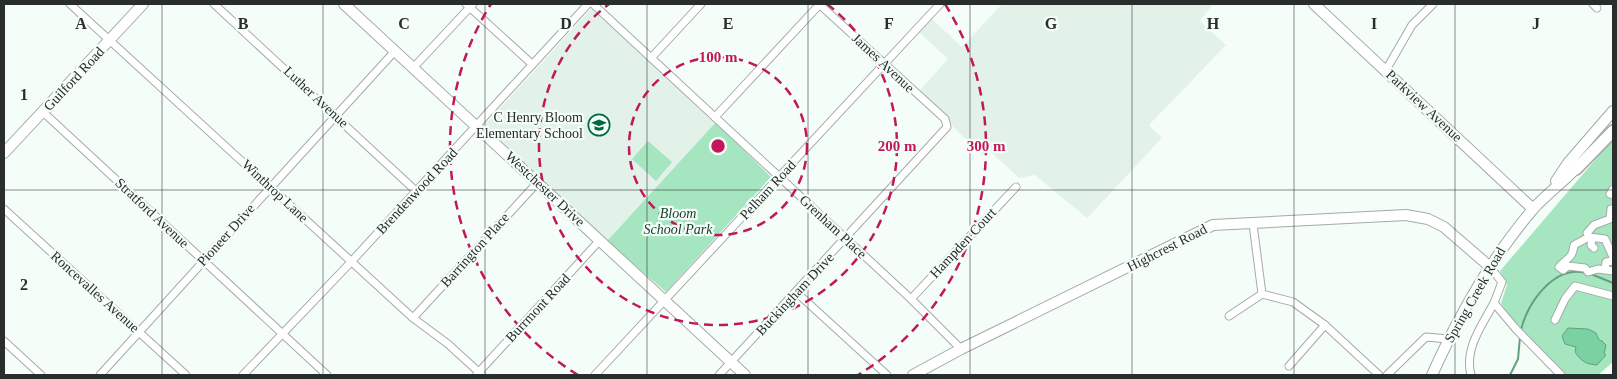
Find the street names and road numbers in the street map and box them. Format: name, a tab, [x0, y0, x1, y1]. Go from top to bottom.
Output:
street label: James Avenue	[849, 30, 917, 96]
street label: Guilford Road	[41, 44, 107, 114]
street label: Luther Avenue	[281, 63, 351, 131]
street label: Parkview Avenue	[1383, 67, 1465, 145]
street label: Brendenwood Road	[373, 145, 461, 237]
street label: Westchester Drive	[502, 149, 588, 229]
street label: Winthrop Lane	[239, 157, 311, 225]
street label: Pelham Road	[737, 157, 799, 223]
street label: Stratford Avenue	[112, 175, 192, 251]
street label: Grenham Place	[796, 192, 870, 262]
street label: Pioneer Drive	[194, 201, 258, 269]
street label: Hampden Court	[927, 205, 999, 281]
street label: Barrington Place	[438, 210, 512, 290]
street label: Highcrest Road	[1125, 221, 1209, 275]
street label: Spring Creek Road	[1442, 245, 1508, 345]
street label: Roncevalles Avenue	[48, 248, 142, 336]
street label: Buckingham Drive	[753, 250, 837, 338]
street label: Burrmont Road	[503, 271, 573, 345]

